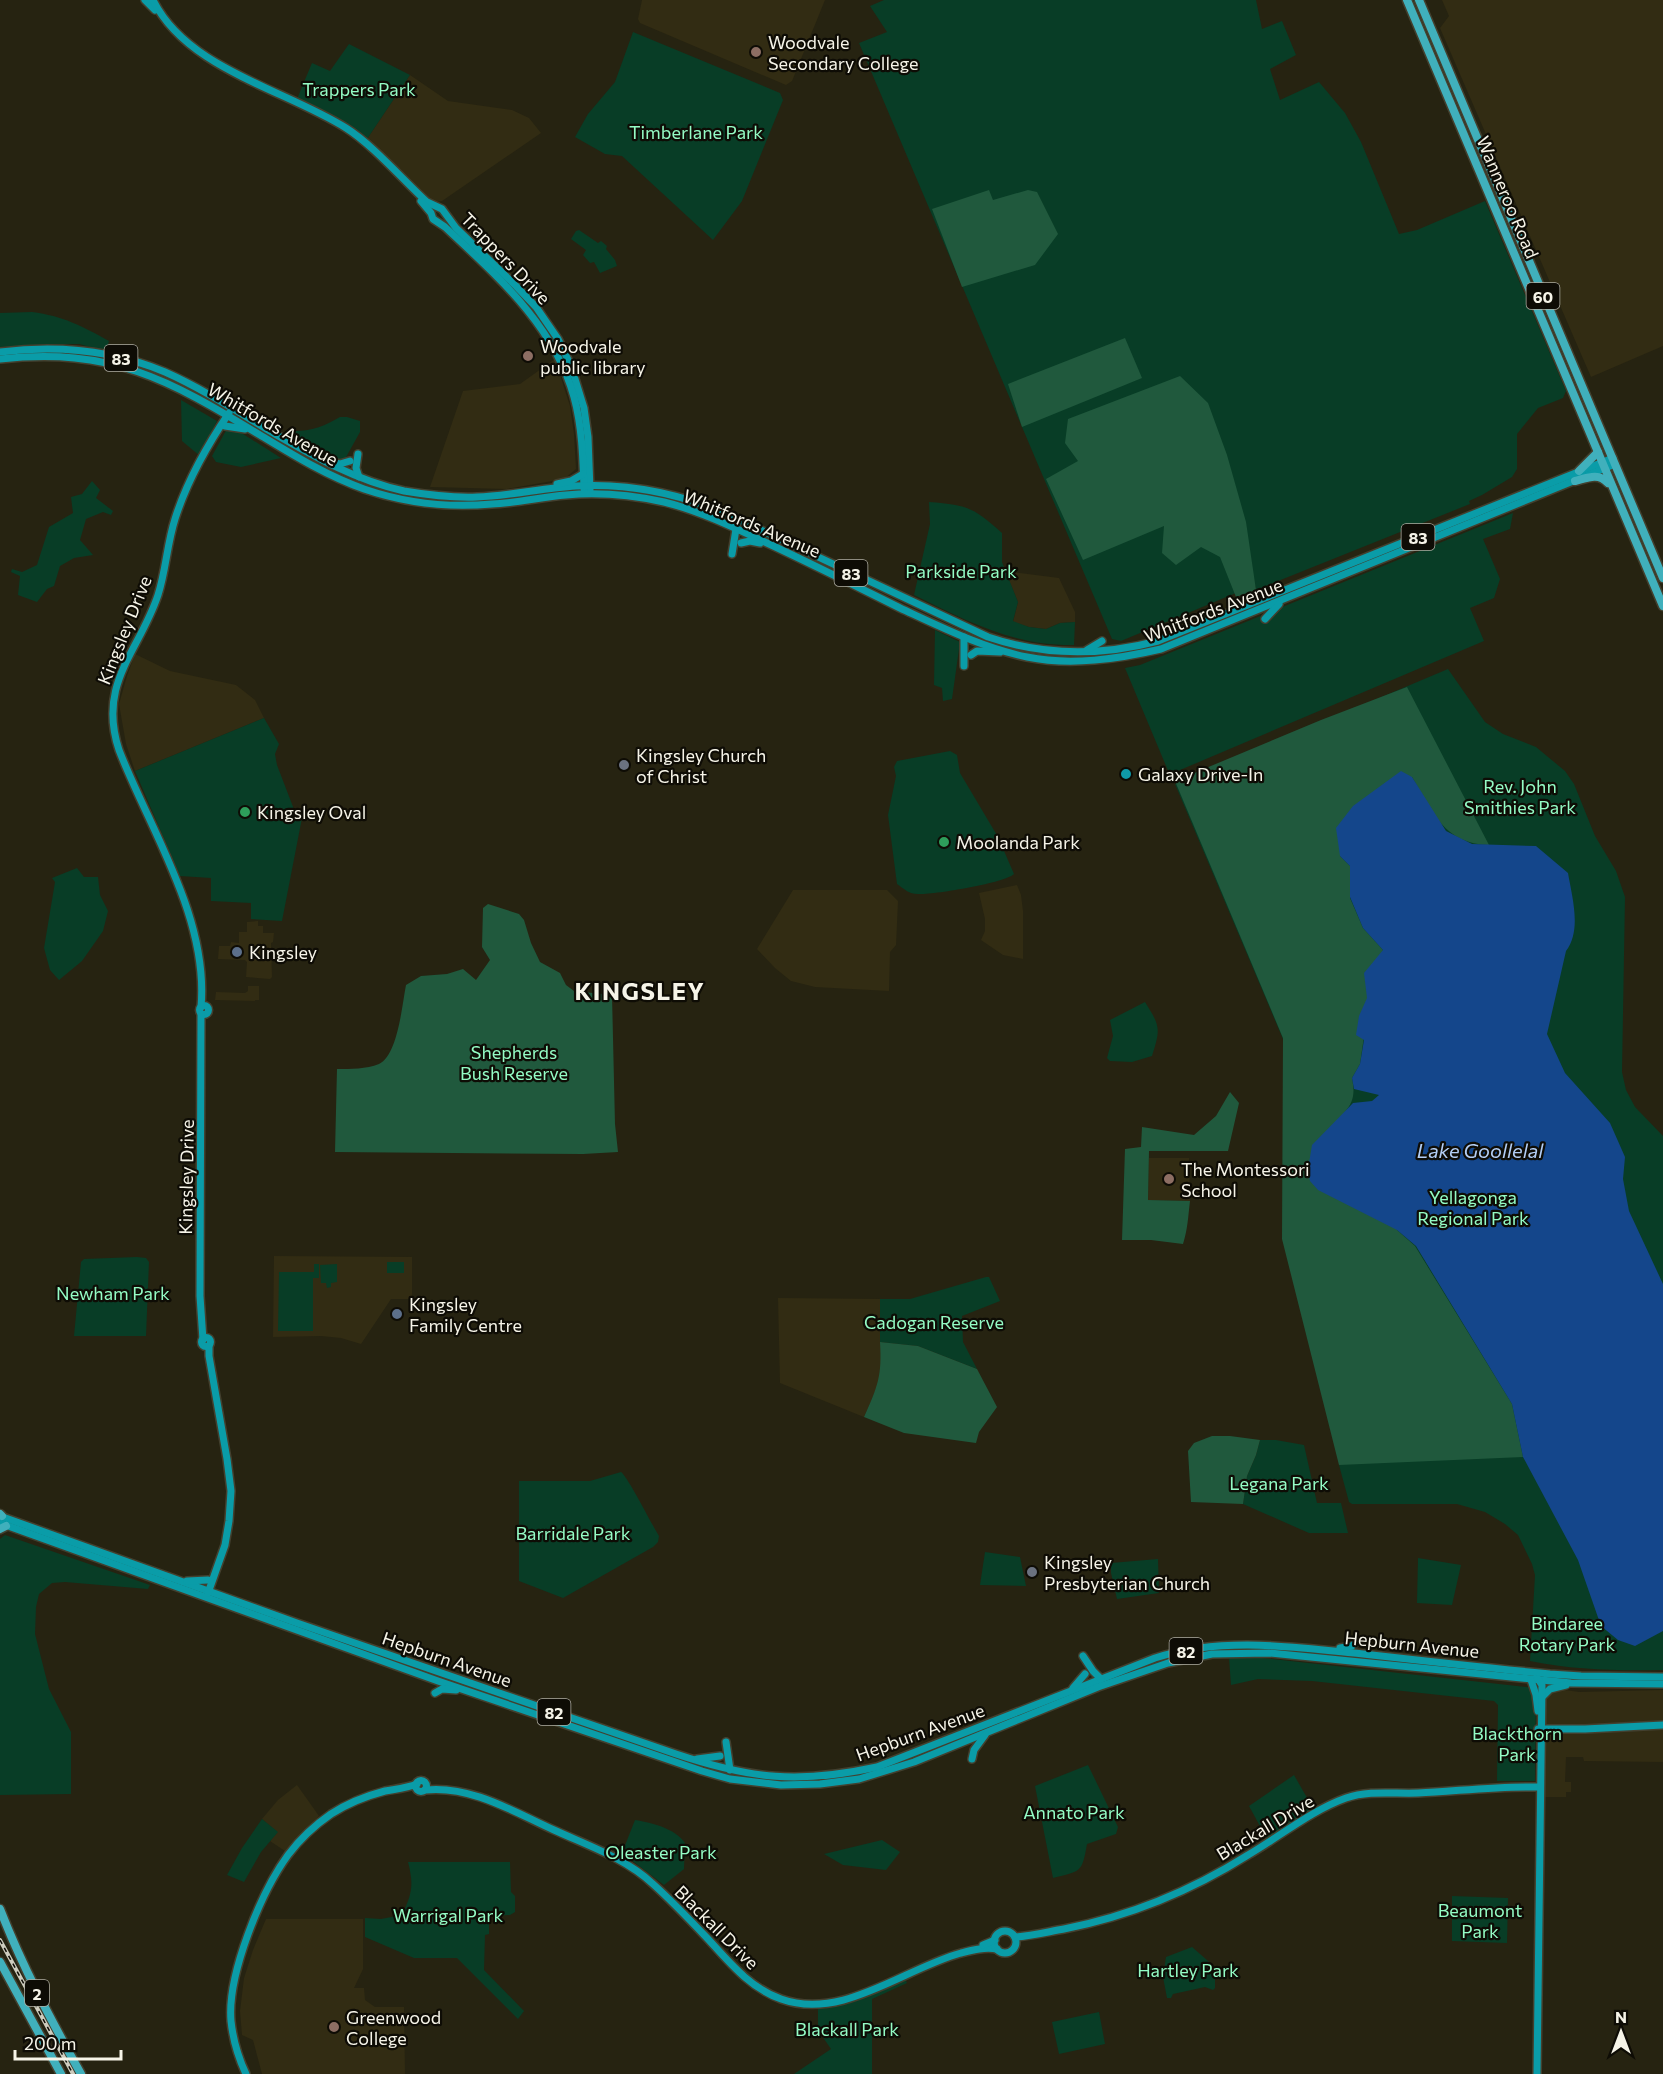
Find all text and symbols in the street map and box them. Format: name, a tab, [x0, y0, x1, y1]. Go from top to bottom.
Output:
place label: Woodvale Secondary College	[768, 31, 919, 74]
marker: Woodvale Secondary College	[749, 45, 763, 59]
park label: Trappers Park	[302, 78, 416, 100]
park label: Timberlane Park	[629, 121, 763, 143]
street label: Wanneroo Road	[1472, 132, 1544, 262]
street label: Trappers Drive	[457, 207, 555, 309]
road number: 60	[1526, 283, 1560, 309]
place label: Woodvale public library	[540, 335, 646, 378]
road number: 83	[104, 345, 138, 371]
marker: Woodvale public library	[521, 349, 535, 363]
street label: Whitfords Avenue	[204, 378, 342, 470]
street label: Whitfords Avenue	[680, 484, 824, 562]
road number: 83	[1402, 524, 1434, 550]
road number: 83	[834, 560, 868, 586]
park label: Parkside Park	[905, 560, 1017, 582]
street label: Kingsley Drive	[92, 573, 156, 687]
street label: Whitfords Avenue	[1140, 573, 1286, 647]
place label: Kingsley Church of Christ	[636, 744, 766, 787]
marker: Kingsley Church of Christ	[617, 758, 631, 772]
place label: Galaxy Drive-In	[1138, 763, 1263, 785]
marker: Galaxy Drive-In	[1119, 767, 1133, 781]
park label: Rev. John Smithies Park	[1464, 775, 1576, 818]
place label: Kingsley Oval	[257, 801, 366, 823]
marker: Kingsley Oval	[238, 805, 252, 819]
place label: Moolanda Park	[956, 831, 1080, 853]
marker: Moolanda Park	[937, 835, 951, 849]
place label: Kingsley	[249, 941, 317, 963]
marker: Kingsley	[230, 945, 244, 959]
district label: KINGSLEY	[575, 976, 705, 1005]
park label: Shepherds Bush Reserve	[460, 1041, 568, 1084]
street label: Kingsley Drive	[174, 1119, 198, 1235]
water label: Lake Goollelal	[1417, 1138, 1544, 1162]
place label: The Montessori School	[1181, 1158, 1310, 1201]
marker: The Montessori School	[1162, 1172, 1176, 1186]
park label: Yellagonga Regional Park	[1417, 1186, 1529, 1229]
park label: Newham Park	[56, 1282, 170, 1304]
place label: Kingsley Family Centre	[409, 1293, 522, 1336]
marker: Kingsley Family Centre	[390, 1307, 404, 1321]
park label: Cadogan Reserve	[864, 1311, 1004, 1333]
park label: Legana Park	[1229, 1472, 1329, 1494]
park label: Barridale Park	[515, 1522, 631, 1544]
place label: Kingsley Presbyterian Church	[1044, 1551, 1210, 1594]
marker: Kingsley Presbyterian Church	[1025, 1565, 1039, 1579]
park label: Bindaree Rotary Park	[1519, 1612, 1615, 1655]
street label: Hepburn Avenue	[1344, 1626, 1480, 1662]
street label: Hepburn Avenue	[379, 1627, 515, 1691]
road number: 82	[1170, 1638, 1202, 1664]
road number: 82	[538, 1699, 570, 1725]
street label: Hepburn Avenue	[853, 1699, 987, 1765]
park label: Blackthorn Park	[1472, 1722, 1562, 1765]
street label: Blackall Drive	[1212, 1789, 1318, 1865]
park label: Annato Park	[1023, 1801, 1125, 1823]
park label: Oleaster Park	[605, 1841, 717, 1863]
street label: Blackall Drive	[670, 1880, 764, 1974]
park label: Beaumont Park	[1438, 1899, 1522, 1942]
park label: Warrigal Park	[393, 1904, 504, 1926]
park label: Hartley Park	[1137, 1959, 1239, 1981]
road number: 2	[25, 1980, 49, 2006]
north arrow	[1591, 2002, 1651, 2062]
place label: Greenwood College	[346, 2006, 441, 2049]
text: N	[1615, 2007, 1627, 2026]
park label: Blackall Park	[795, 2018, 899, 2040]
marker: Greenwood College	[327, 2020, 341, 2034]
scale bar	[15, 2023, 122, 2061]
text: 200 m	[24, 2032, 77, 2054]

